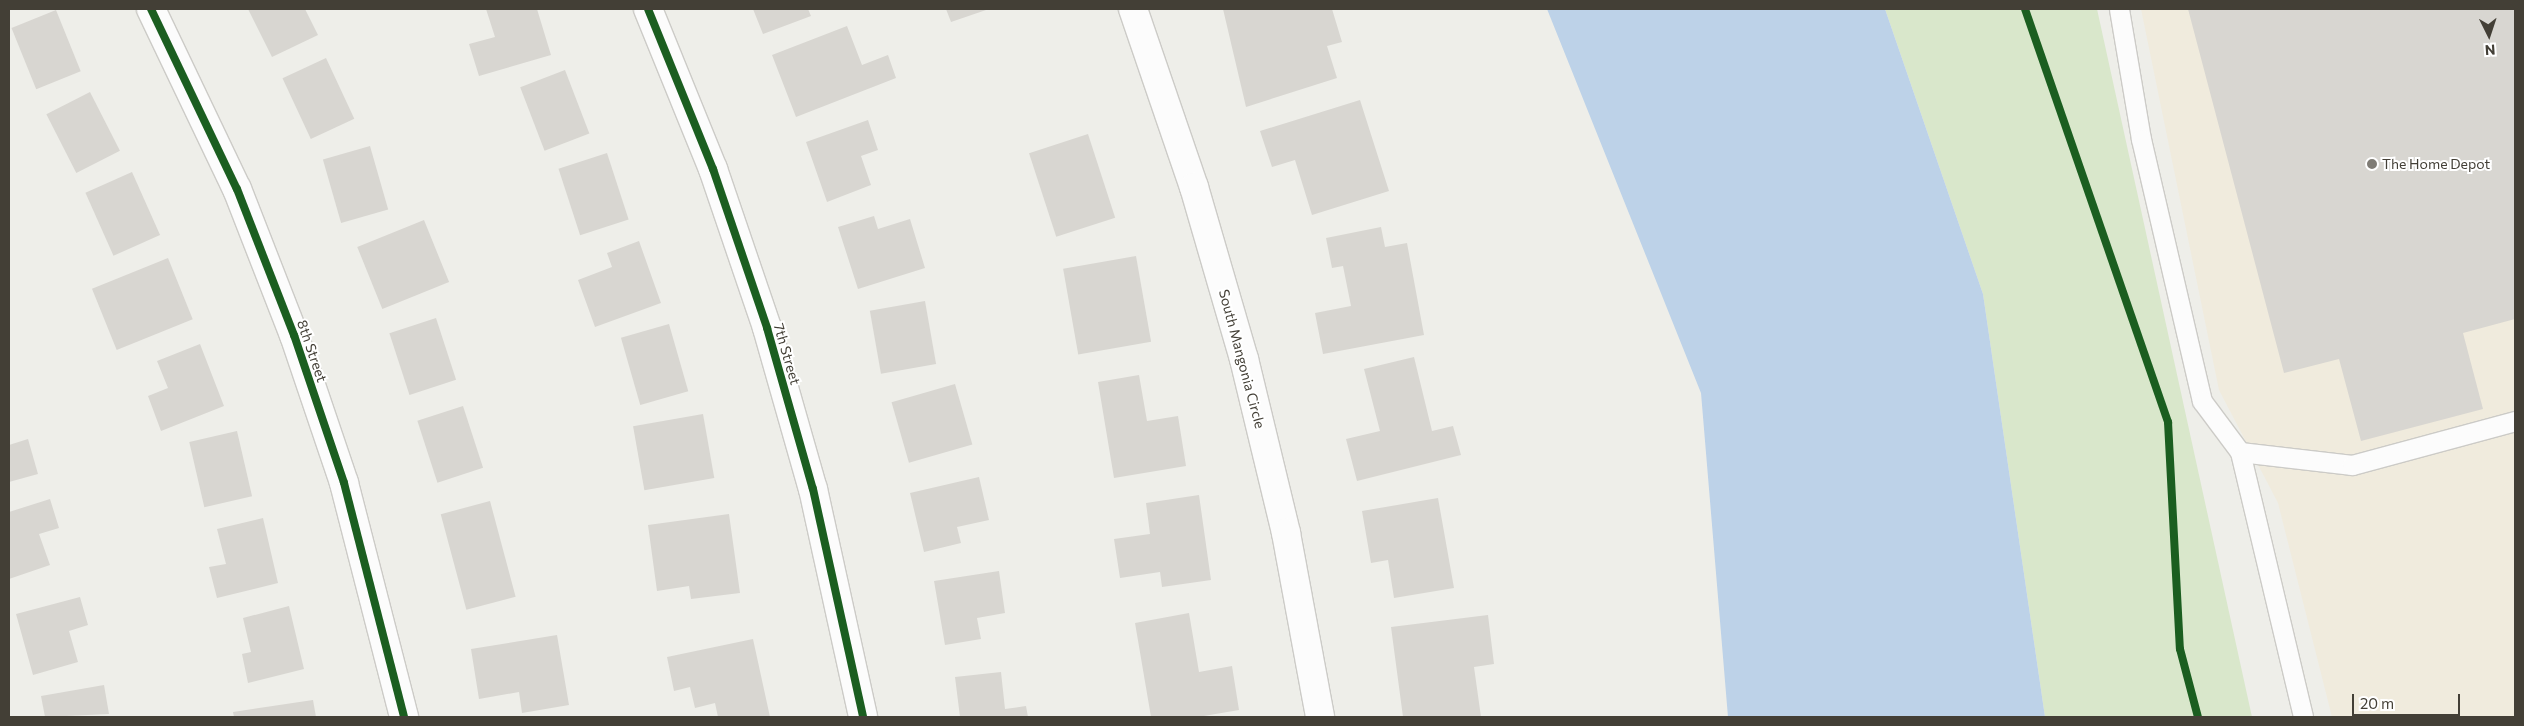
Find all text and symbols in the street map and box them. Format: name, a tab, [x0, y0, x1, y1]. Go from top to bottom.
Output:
north arrow	[2464, 10, 2514, 60]
text: N	[2484, 42, 2496, 59]
place label: The Home Depot	[2382, 156, 2490, 172]
marker: The Home Depot	[2366, 158, 2378, 170]
street label: South Mangonia Circle	[1215, 288, 1269, 430]
street label: 8th Street	[294, 318, 330, 384]
street label: 7th Street	[770, 321, 804, 387]
scale bar	[2354, 684, 2462, 716]
text: 20 m	[2360, 694, 2394, 712]

